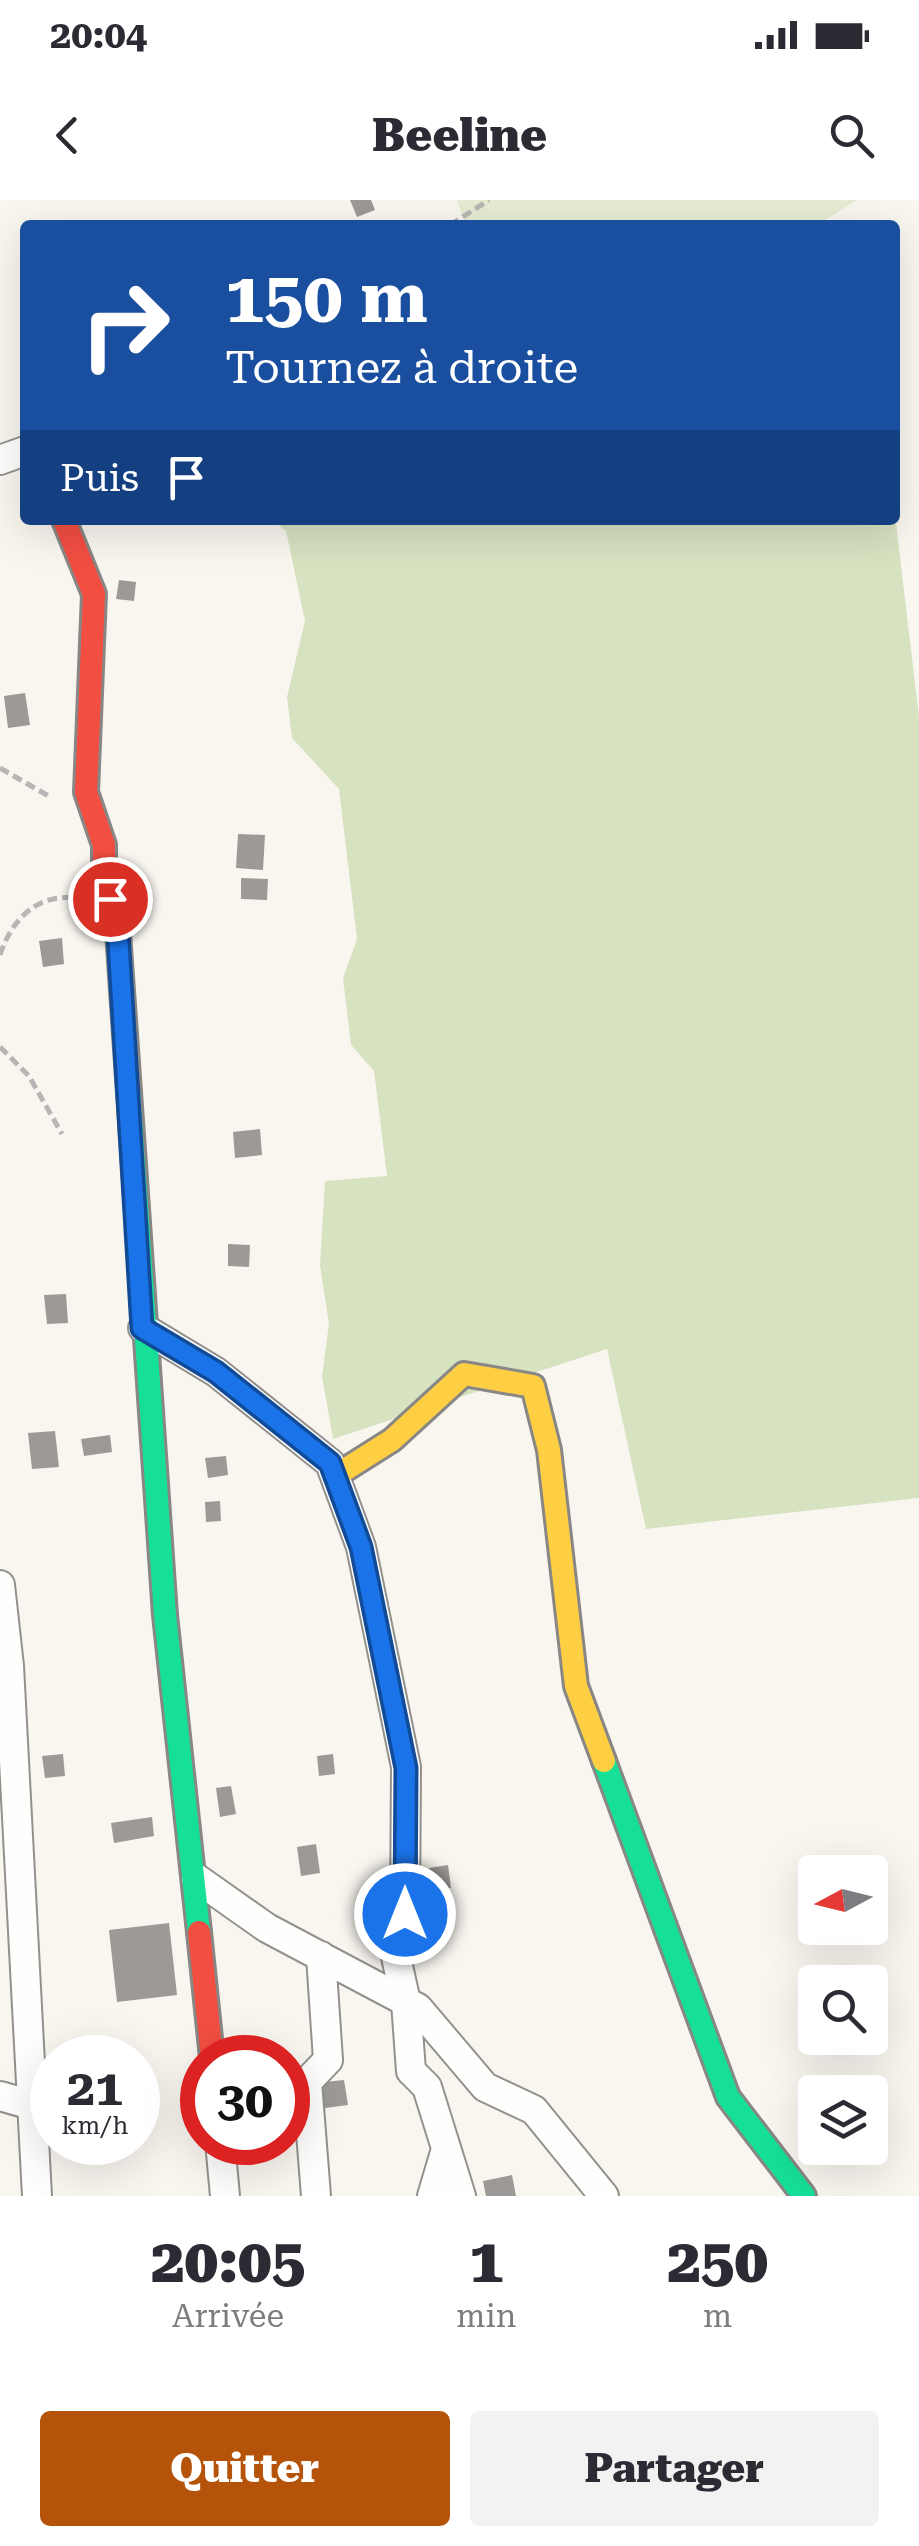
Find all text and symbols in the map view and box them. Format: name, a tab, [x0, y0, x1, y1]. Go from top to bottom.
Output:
text: 20:04	[50, 13, 147, 57]
icon: back	[40, 108, 95, 163]
icon: search	[824, 108, 879, 163]
text: Beeline	[372, 109, 547, 162]
text: 150 m	[225, 257, 428, 339]
icon: right	[60, 260, 190, 390]
text: Tournez à droite	[225, 341, 578, 394]
icon: arrive	[159, 450, 214, 505]
text: Puis	[60, 456, 139, 500]
pin	[68, 857, 153, 942]
icon: arrive	[83, 872, 138, 927]
north arrow	[798, 1855, 888, 1945]
map controls	[798, 1855, 888, 2165]
position arrow	[353, 1862, 457, 1966]
button: search	[798, 1965, 888, 2055]
speed limit sign: 30	[180, 2035, 310, 2165]
text: 21	[67, 2059, 123, 2117]
button: layers	[798, 2075, 888, 2165]
text: km/h	[62, 2111, 128, 2140]
text: 20:05	[151, 2226, 305, 2297]
text: 1	[469, 2226, 503, 2297]
text: 250	[667, 2226, 768, 2297]
text: Arrivée	[172, 2297, 284, 2335]
text: min	[456, 2297, 516, 2335]
text: m	[703, 2297, 732, 2335]
button: Quitter	[40, 2411, 450, 2526]
button: Partager	[470, 2411, 879, 2526]

